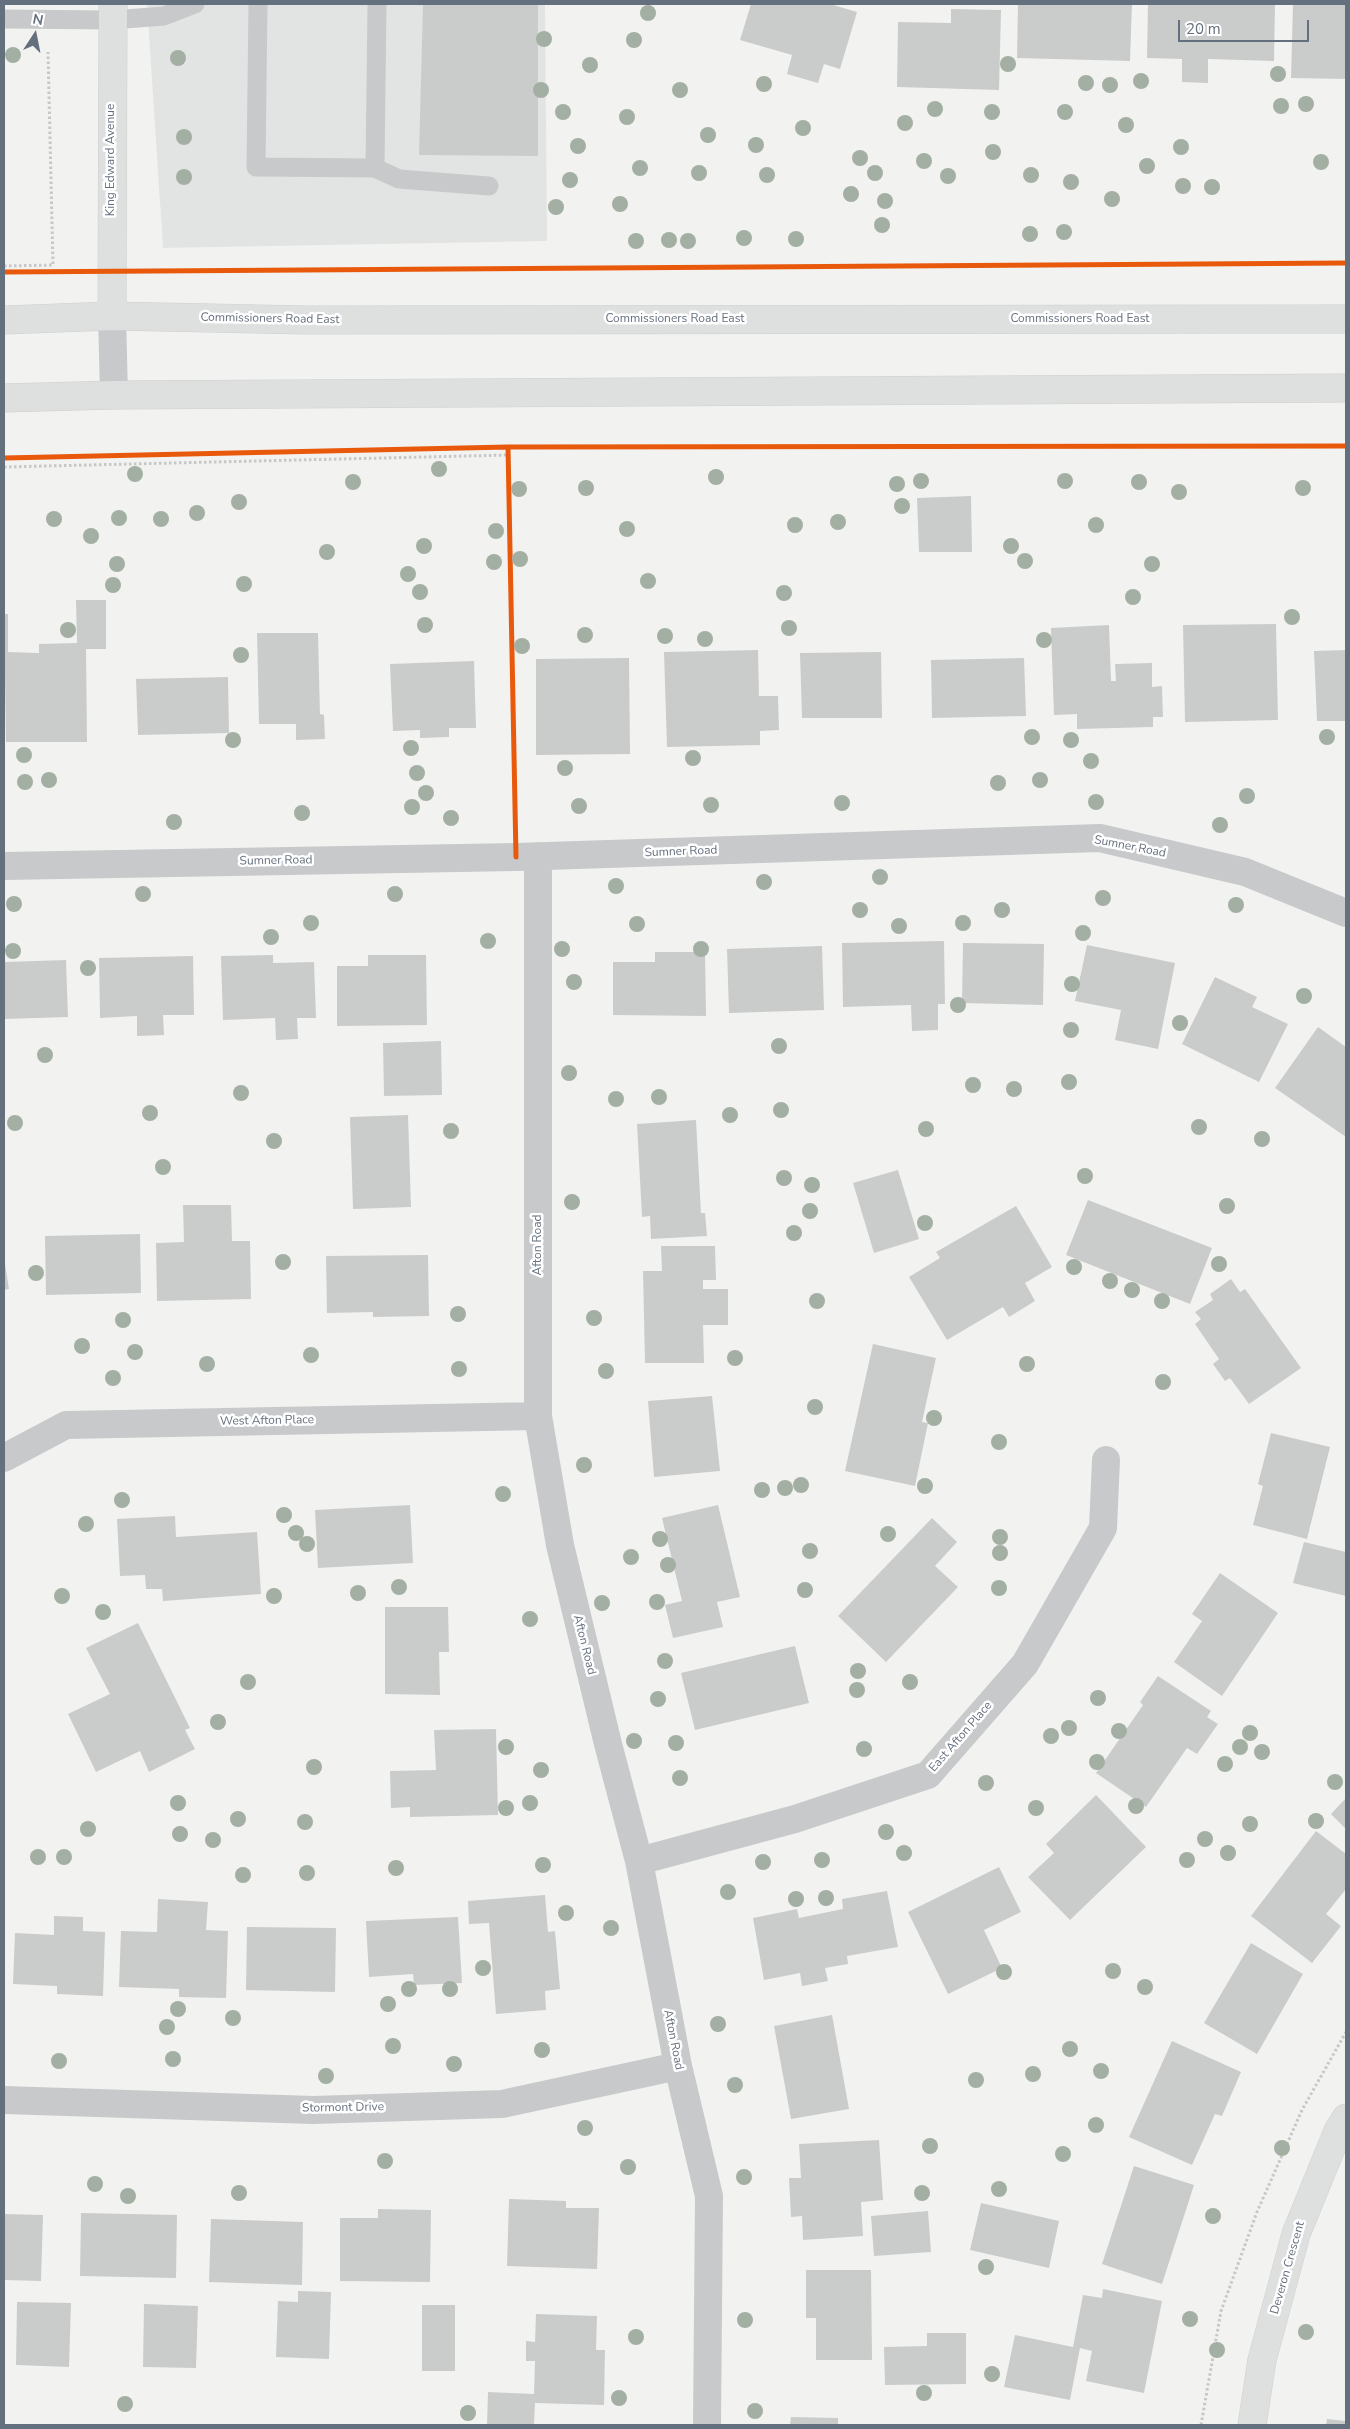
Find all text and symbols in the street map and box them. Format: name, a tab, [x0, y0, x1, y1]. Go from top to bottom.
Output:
text: N	[31, 9, 45, 30]
north arrow	[10, 10, 60, 60]
scale bar	[1180, 10, 1311, 42]
text: 20 m	[1186, 19, 1221, 39]
street label: King Edward Avenue	[104, 104, 118, 216]
street label: Commissioners Road East	[200, 311, 340, 327]
street label: Commissioners Road East	[605, 312, 745, 326]
street label: Commissioners Road East	[1010, 312, 1150, 326]
street label: Sumner Road	[1093, 833, 1167, 861]
street label: Sumner Road	[644, 844, 718, 860]
street label: Sumner Road	[239, 853, 313, 869]
street label: Afton Road	[531, 1214, 545, 1276]
street label: West Afton Place	[220, 1413, 314, 1429]
street label: Afton Road	[570, 1614, 598, 1676]
street label: East Afton Place	[926, 1699, 996, 1775]
street label: Afton Road	[660, 2009, 686, 2071]
street label: Stormont Drive	[302, 2100, 384, 2116]
street label: Deveron Crescent	[1268, 2220, 1308, 2316]

